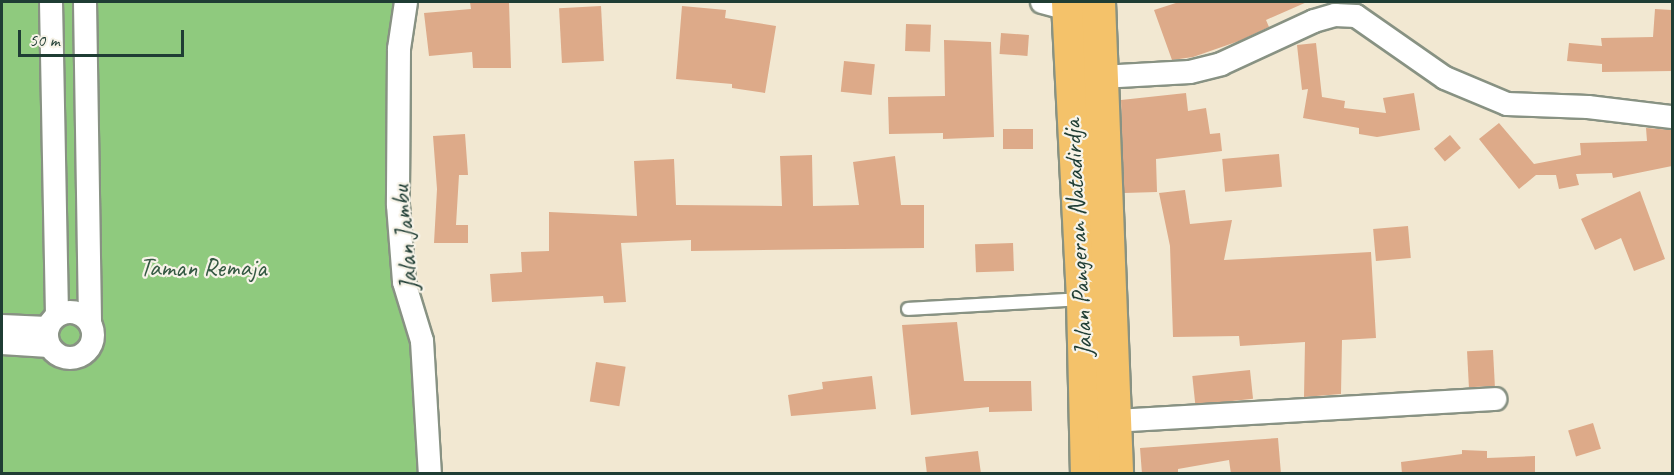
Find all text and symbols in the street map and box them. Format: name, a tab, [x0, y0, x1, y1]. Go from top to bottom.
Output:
scale bar	[21, 18, 188, 56]
text: 50 m	[29, 29, 60, 51]
street label: Jalan Pangeran Natadirdja	[1056, 118, 1100, 358]
street label: Jalan Jambu	[385, 184, 425, 292]
park label: Taman Remaja	[139, 252, 267, 284]

